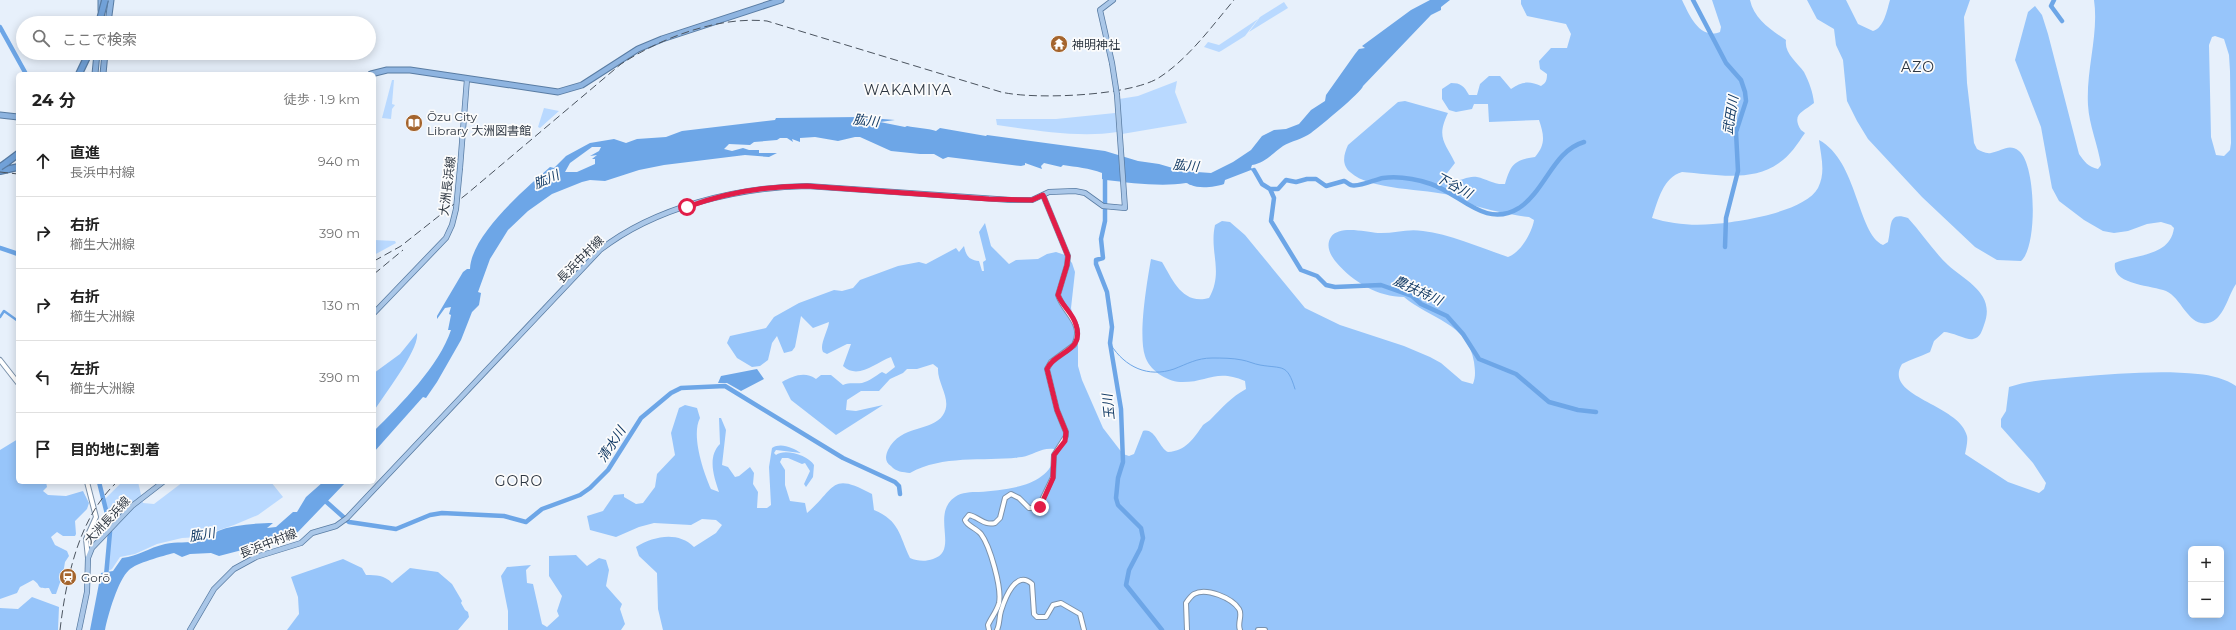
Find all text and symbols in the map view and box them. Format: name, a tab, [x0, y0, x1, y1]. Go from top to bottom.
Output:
search box	[16, 16, 376, 60]
icon: search	[30, 27, 52, 49]
text: ここで検索	[62, 30, 137, 49]
temple icon: 神明神社	[1049, 34, 1069, 54]
place label: 神明神社	[1072, 37, 1120, 52]
district label: AZO	[1901, 58, 1935, 76]
district label: WAKAMIYA	[864, 81, 952, 99]
text: 24 分	[32, 90, 75, 110]
text: 徒歩 · 1.9 km	[284, 91, 360, 107]
water label: 武田川	[1719, 93, 1741, 136]
place label: Ōzu City Library 大洲図書館	[427, 109, 531, 138]
water label: 肱川	[852, 111, 882, 130]
library icon: Ōzu City Library 大洲図書館	[404, 113, 424, 133]
text: 直進	[70, 143, 100, 162]
icon: ahead	[32, 150, 54, 172]
text: 940 m	[318, 153, 360, 169]
street label: 大洲長浜線	[436, 155, 458, 217]
water label: 肱川	[1172, 156, 1202, 174]
text: 長浜中村線	[70, 164, 135, 180]
water label: 肱川	[531, 166, 563, 191]
water label: 下谷川	[1433, 169, 1477, 202]
route start	[678, 198, 696, 216]
text: 右折	[70, 215, 100, 234]
icon: right	[32, 222, 54, 244]
text: 390 m	[319, 225, 360, 241]
street label: 長浜中村線	[553, 232, 607, 286]
text: 櫛生大洲線	[70, 236, 135, 252]
water label: 農扶持川	[1391, 272, 1447, 309]
text: 右折	[70, 287, 100, 306]
icon: right	[32, 294, 54, 316]
text: 130 m	[322, 297, 360, 313]
text: 櫛生大洲線	[70, 308, 135, 324]
text: 左折	[70, 359, 100, 378]
icon: left	[32, 366, 54, 388]
text: 390 m	[319, 369, 360, 385]
text: 櫛生大洲線	[70, 380, 135, 396]
water label: 玉川	[1098, 391, 1117, 421]
water label: 清水川	[594, 422, 629, 465]
icon: arrive	[32, 438, 54, 460]
text: 目的地に到着	[70, 440, 160, 459]
district label: GORO	[495, 472, 543, 490]
street label: 大洲長浜線	[81, 493, 133, 547]
route end	[1031, 498, 1049, 516]
water label: 肱川	[188, 524, 218, 544]
street label: 長浜中村線	[237, 525, 299, 561]
map controls	[2188, 546, 2224, 618]
button: +	[2188, 546, 2224, 582]
station icon: Gorō	[58, 567, 78, 587]
place label: Gorō	[81, 570, 110, 585]
button: −	[2188, 582, 2224, 618]

